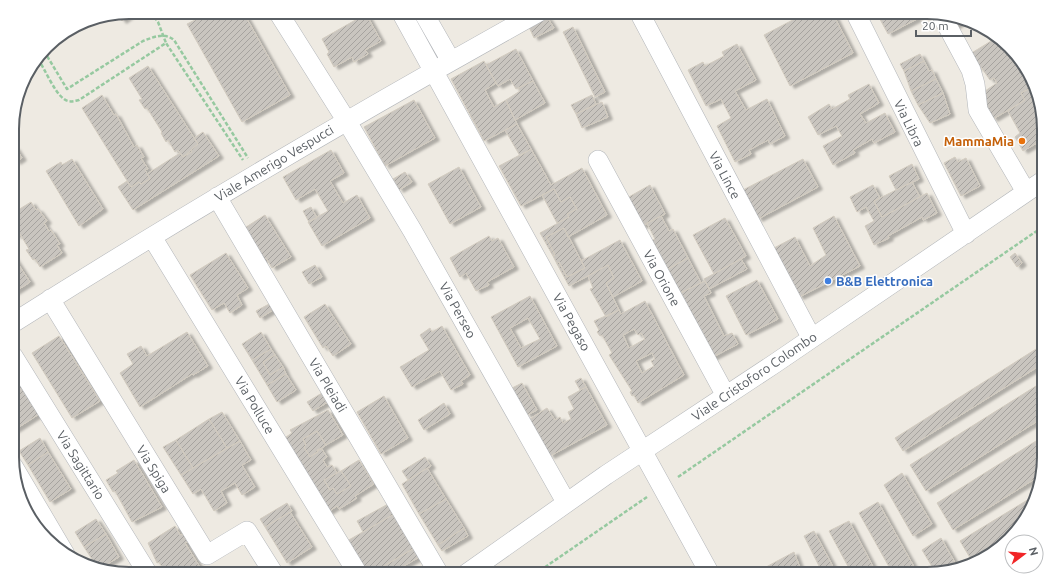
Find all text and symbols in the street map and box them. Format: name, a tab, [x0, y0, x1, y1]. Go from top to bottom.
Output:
scale bar	[916, 12, 971, 38]
text: 20 m	[922, 19, 949, 32]
street label: Via Libra	[892, 97, 926, 149]
street label: Viale Amerigo Vespucci	[212, 122, 336, 204]
place label: MammaMia	[944, 134, 1014, 148]
marker: MammaMia	[1017, 136, 1027, 146]
street label: Via Lince	[707, 149, 743, 201]
street label: Via Orione	[641, 248, 683, 308]
place label: B&B Elettronica	[836, 274, 933, 288]
marker: B&B Elettronica	[823, 276, 833, 286]
street label: Via Perseo	[437, 280, 479, 340]
street label: Via Pegaso	[550, 291, 594, 353]
street label: Viale Cristoforo Colombo	[689, 329, 819, 423]
street label: Via Pleiadi	[306, 355, 350, 415]
street label: Via Polluce	[232, 374, 278, 436]
street label: Via Sagittario	[54, 428, 108, 502]
street label: Via Spiga	[134, 443, 174, 495]
north arrow	[1004, 534, 1044, 574]
text: N	[1027, 546, 1041, 557]

